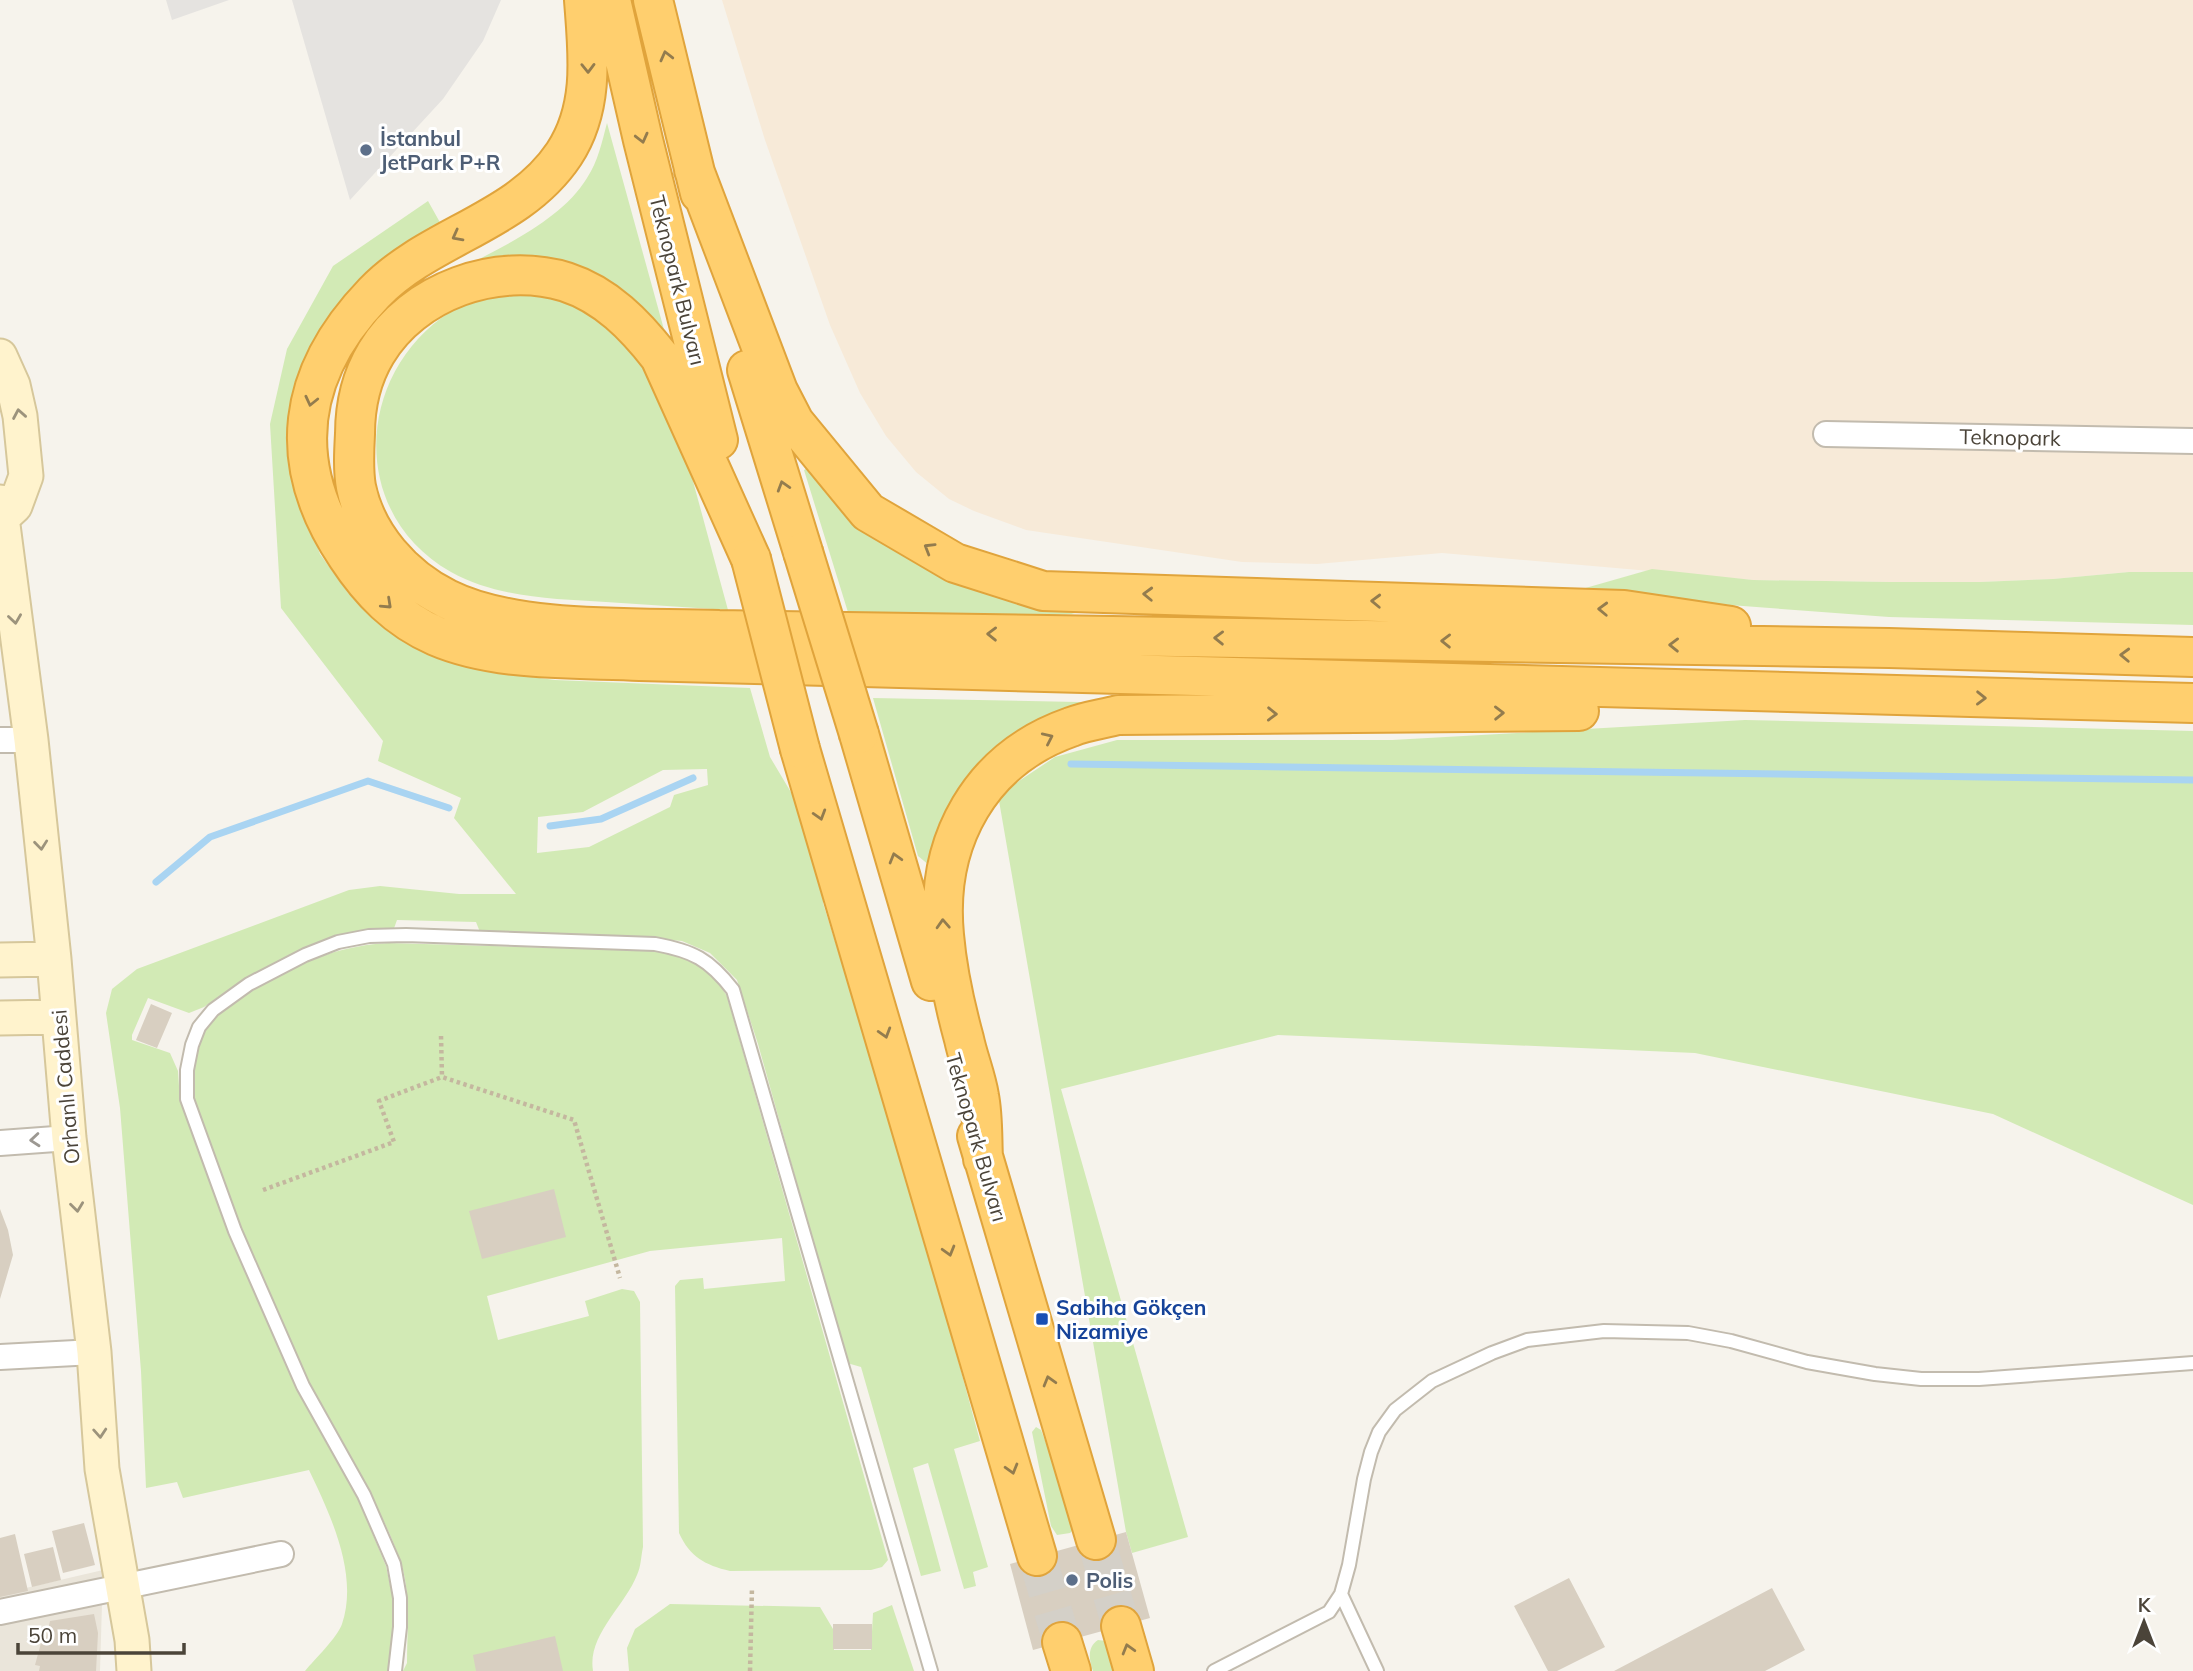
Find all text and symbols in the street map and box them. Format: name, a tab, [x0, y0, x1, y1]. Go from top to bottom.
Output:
one-way arrow	[660, 50, 674, 62]
one-way arrow	[580, 63, 595, 74]
place label: İstanbul JetPark P+R	[380, 125, 501, 175]
one-way arrow	[634, 132, 648, 144]
marker: İstanbul JetPark P+R	[358, 142, 374, 158]
street label: Teknopark Bulvarı	[644, 192, 712, 368]
one-way arrow	[451, 228, 464, 241]
one-way arrow	[305, 395, 320, 407]
one-way arrow	[12, 408, 27, 420]
street label: Teknopark	[1959, 423, 2061, 451]
one-way arrow	[777, 481, 792, 493]
one-way arrow	[924, 544, 937, 557]
one-way arrow	[1143, 586, 1154, 601]
one-way arrow	[1370, 593, 1381, 608]
one-way arrow	[379, 596, 392, 609]
one-way arrow	[1597, 602, 1608, 617]
one-way arrow	[7, 613, 22, 625]
one-way arrow	[986, 626, 996, 642]
one-way arrow	[1213, 630, 1224, 646]
one-way arrow	[1441, 634, 1452, 649]
one-way arrow	[1668, 637, 1679, 653]
one-way arrow	[2119, 647, 2130, 663]
one-way arrow	[1976, 690, 1987, 706]
one-way arrow	[1494, 705, 1505, 721]
one-way arrow	[1267, 706, 1277, 722]
one-way arrow	[1041, 732, 1053, 746]
one-way arrow	[811, 808, 826, 820]
one-way arrow	[34, 839, 49, 850]
one-way arrow	[889, 853, 904, 865]
one-way arrow	[936, 918, 951, 929]
street label: Orhanlı Caddesi	[45, 1009, 85, 1165]
one-way arrow	[876, 1026, 891, 1038]
street label: Teknopark Bulvarı	[940, 1050, 1014, 1224]
one-way arrow	[29, 1132, 40, 1147]
one-way arrow	[70, 1201, 85, 1212]
one-way arrow	[940, 1245, 955, 1257]
place label: Sabiha Gökçen Nizamiye	[1056, 1294, 1206, 1344]
marker: Sabiha Gökçen Nizamiye	[1034, 1311, 1050, 1327]
one-way arrow	[1042, 1375, 1057, 1387]
one-way arrow	[92, 1428, 107, 1439]
one-way arrow	[1004, 1463, 1018, 1475]
place label: Polis	[1086, 1567, 1133, 1593]
marker: Polis	[1064, 1572, 1080, 1588]
north arrow	[2109, 1587, 2179, 1657]
text: K	[2138, 1593, 2152, 1617]
scale bar	[18, 1612, 184, 1656]
text: 50 m	[28, 1622, 77, 1648]
one-way arrow	[1121, 1643, 1136, 1655]

